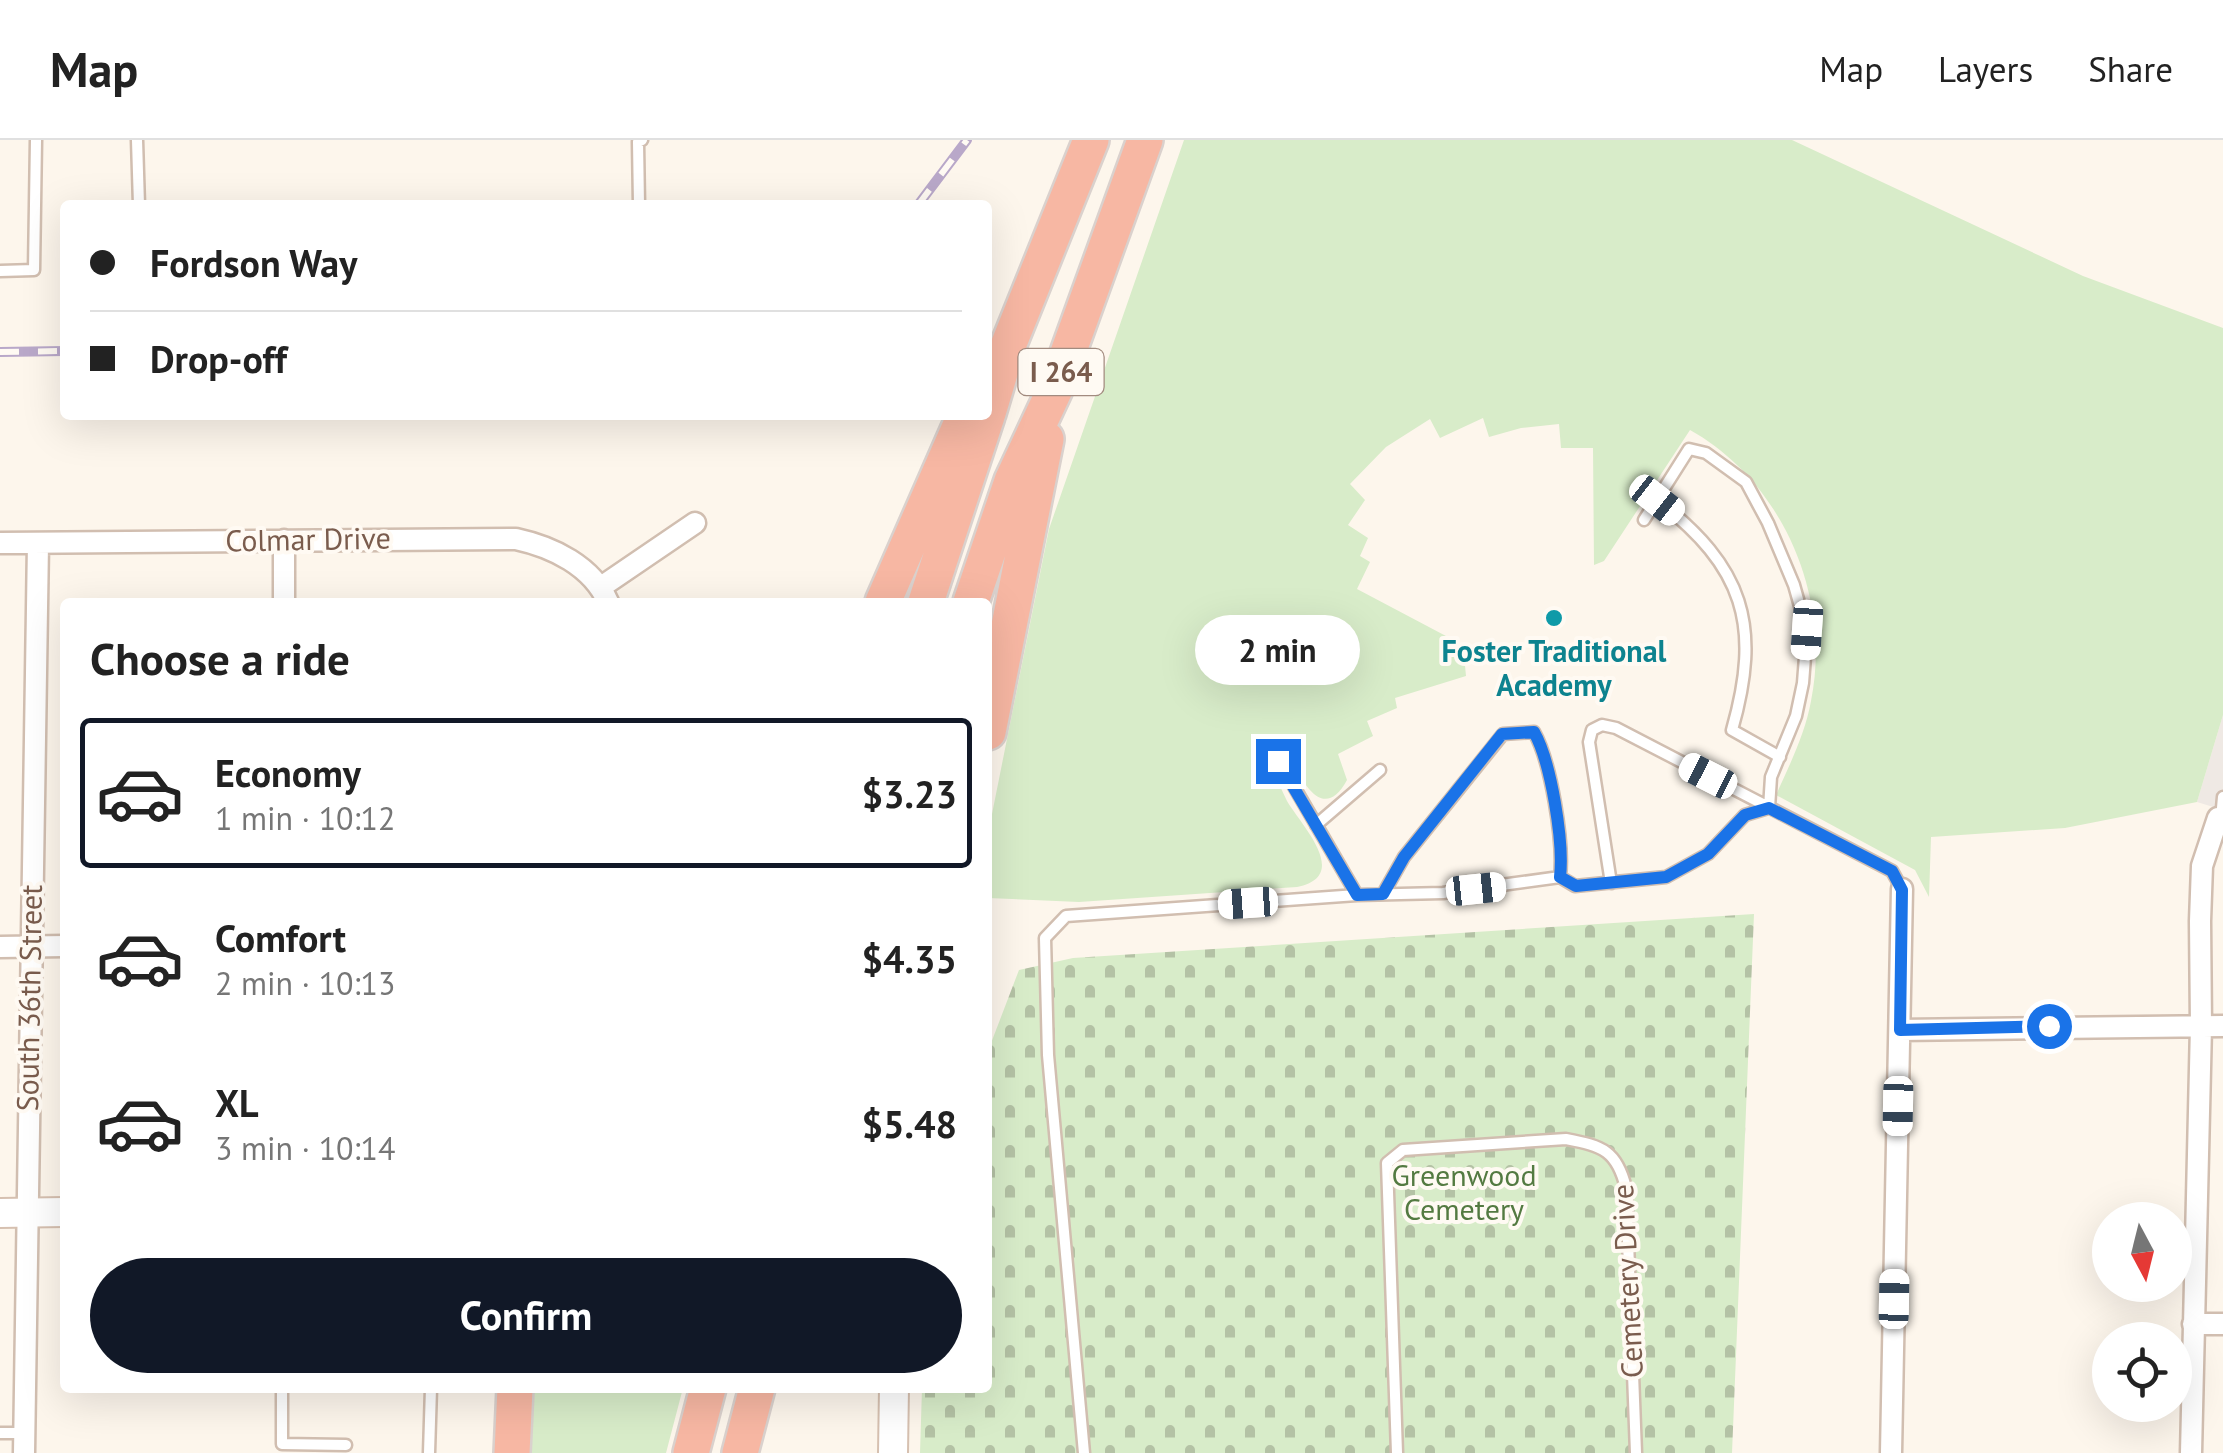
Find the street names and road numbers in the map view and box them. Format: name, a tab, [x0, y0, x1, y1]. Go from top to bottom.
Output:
road number: I 264	[1018, 349, 1104, 395]
street label: Colmar Drive	[225, 518, 391, 559]
street label: South 36th Street	[7, 884, 50, 1112]
street label: Cemetery Drive	[1602, 1183, 1651, 1379]

